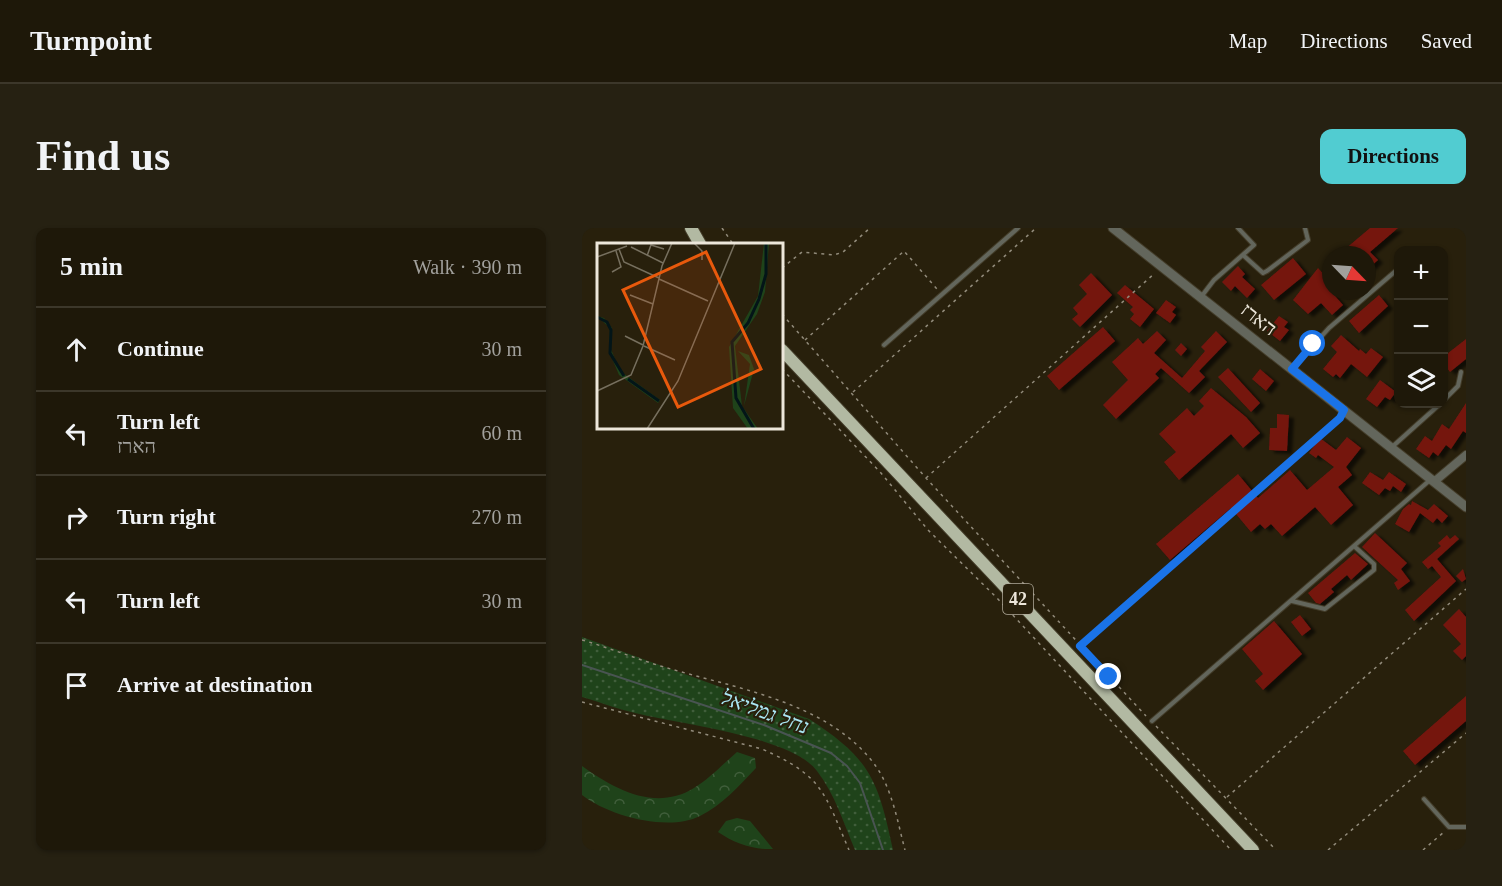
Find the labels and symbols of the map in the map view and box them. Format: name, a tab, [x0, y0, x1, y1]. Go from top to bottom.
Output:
inset map	[597, 243, 783, 429]
north arrow	[1322, 246, 1376, 300]
street label: הארז	[1237, 298, 1281, 340]
route start	[1299, 330, 1325, 356]
road number: 42	[1003, 584, 1033, 614]
route end	[1095, 663, 1121, 689]
water label: נחל גמליאל	[718, 685, 812, 739]

